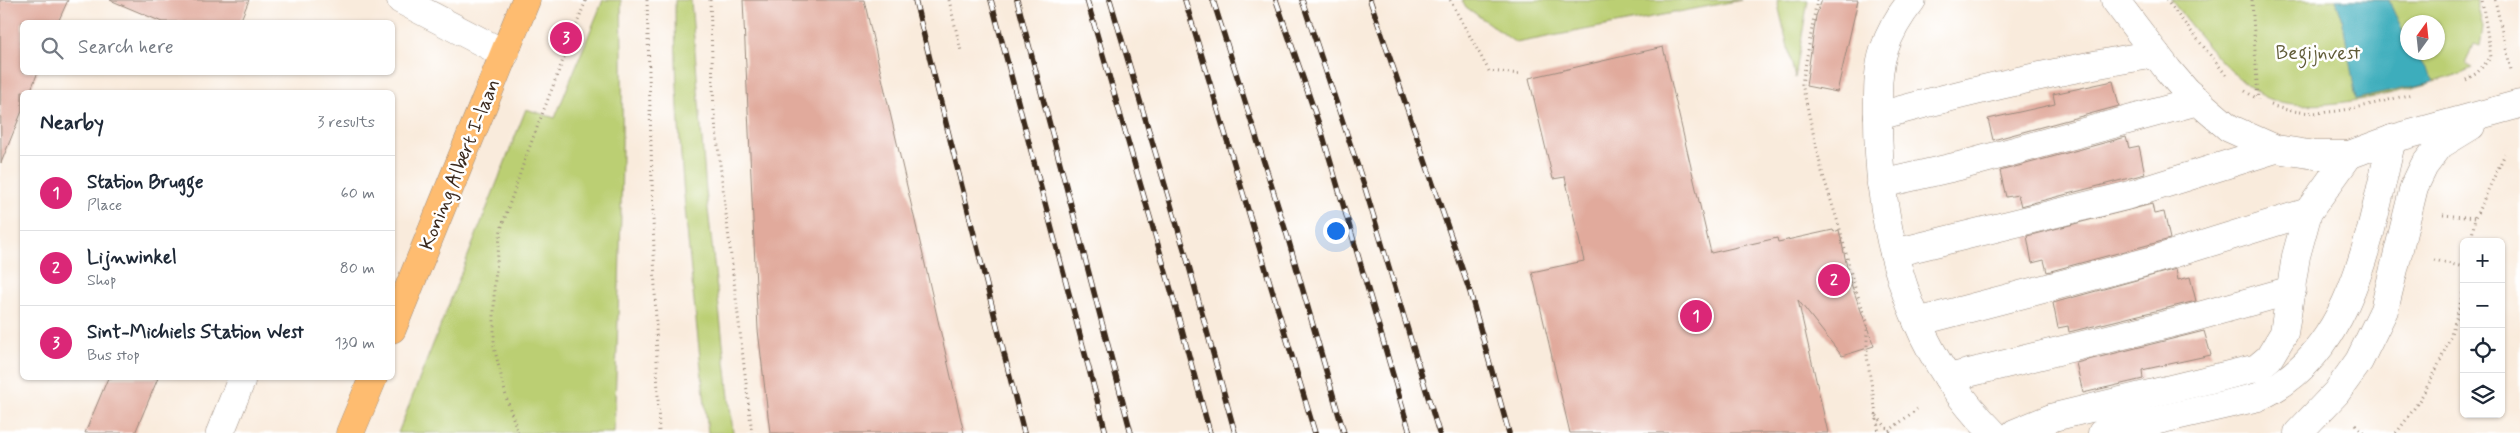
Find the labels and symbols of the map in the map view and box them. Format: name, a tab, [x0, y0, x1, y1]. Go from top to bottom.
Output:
north arrow	[2400, 15, 2445, 60]
pin: 3	[550, 19, 582, 57]
park label: Begijnvest	[2275, 40, 2361, 69]
street label: Koning Albert I-laan	[414, 75, 507, 254]
your location	[1323, 218, 1349, 244]
pin: 2	[1818, 261, 1850, 299]
pin: 1	[1680, 297, 1712, 335]

